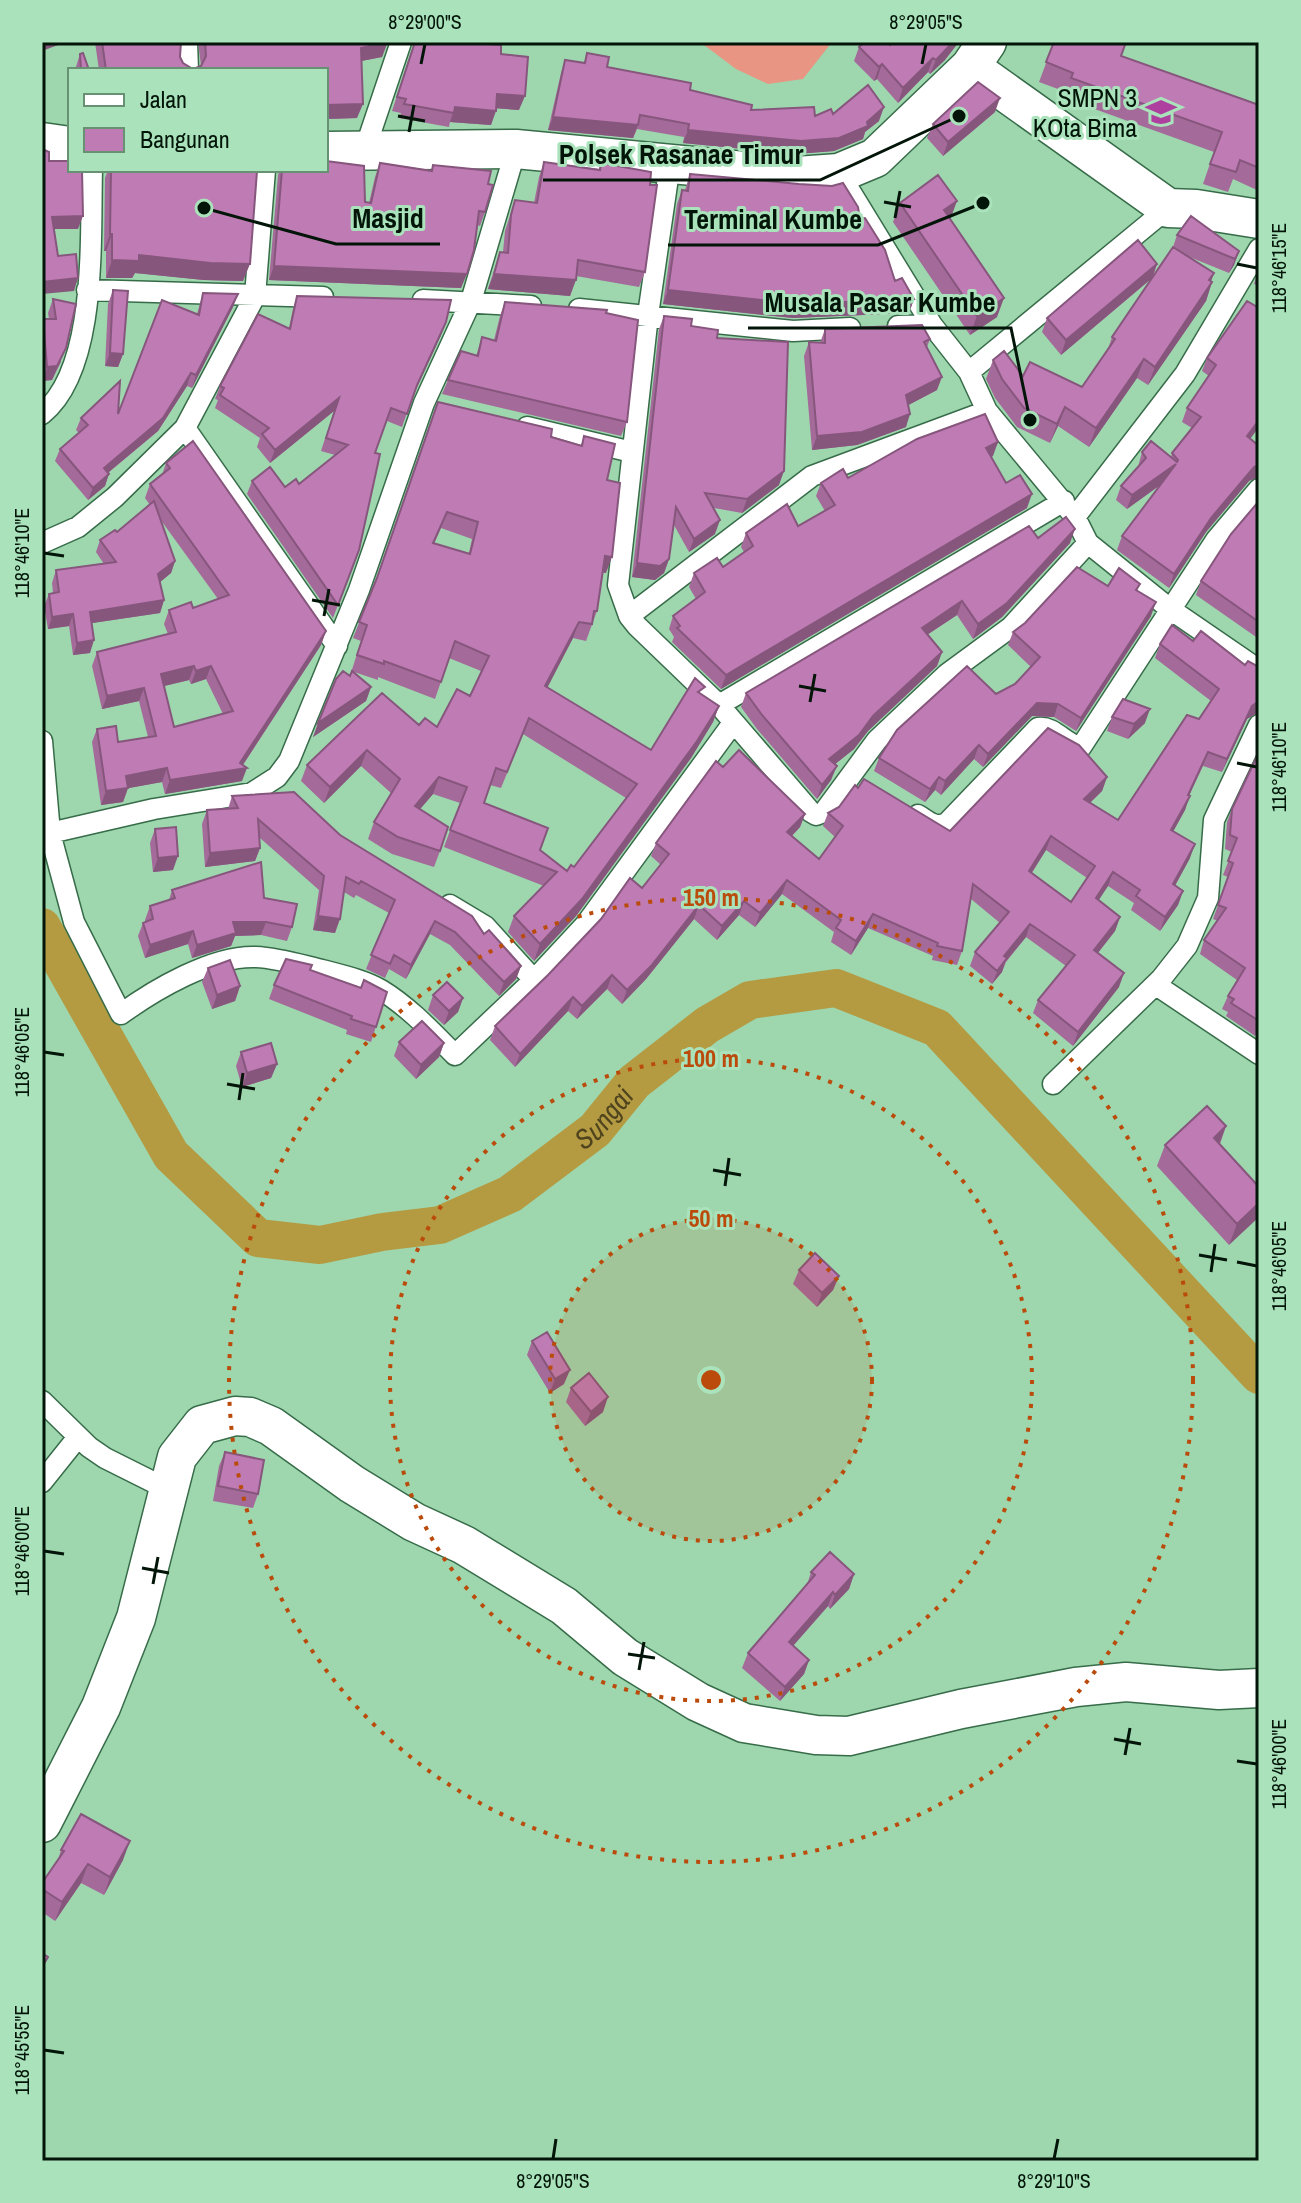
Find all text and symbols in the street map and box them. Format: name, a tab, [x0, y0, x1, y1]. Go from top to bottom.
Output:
text: 8°29'00"S	[388, 8, 462, 35]
text: 8°29'05"S	[889, 8, 963, 35]
legend	[68, 68, 328, 172]
place label: SMPN 3 KOta Bima	[1033, 80, 1137, 145]
text: Jalan	[140, 83, 187, 115]
school or university icon: SMPN 3 KOta Bima	[1144, 95, 1178, 129]
text: Bangunan	[140, 123, 230, 155]
callout: Polsek Rasanae Timur	[543, 128, 820, 180]
text: Polsek Rasanae Timur	[559, 135, 803, 173]
callout: Masjid	[336, 192, 440, 244]
callout: Terminal Kumbe	[668, 193, 878, 245]
text: Masjid	[352, 199, 424, 237]
text: Terminal Kumbe	[684, 200, 862, 238]
text: 118°46'15"E	[1265, 223, 1292, 313]
callout: Musala Pasar Kumbe	[748, 276, 1011, 328]
text: Musala Pasar Kumbe	[765, 283, 995, 321]
text: 118°46'10"E	[8, 508, 35, 598]
text: 118°46'10"E	[1265, 722, 1292, 812]
text: 150 m	[683, 881, 739, 913]
text: 118°46'05"E	[8, 1007, 35, 1097]
text: 100 m	[683, 1042, 739, 1074]
water label: Sungai	[566, 1078, 642, 1158]
text: 50 m	[689, 1202, 733, 1234]
text: 118°46'05"E	[1265, 1221, 1292, 1311]
centre of rings	[697, 1366, 725, 1394]
text: 118°46'00"E	[8, 1506, 35, 1596]
text: 118°46'00"E	[1265, 1719, 1292, 1809]
text: 118°45'55"E	[8, 2005, 35, 2095]
text: 8°29'05"S	[516, 2167, 590, 2194]
text: 8°29'10"S	[1017, 2167, 1091, 2194]

